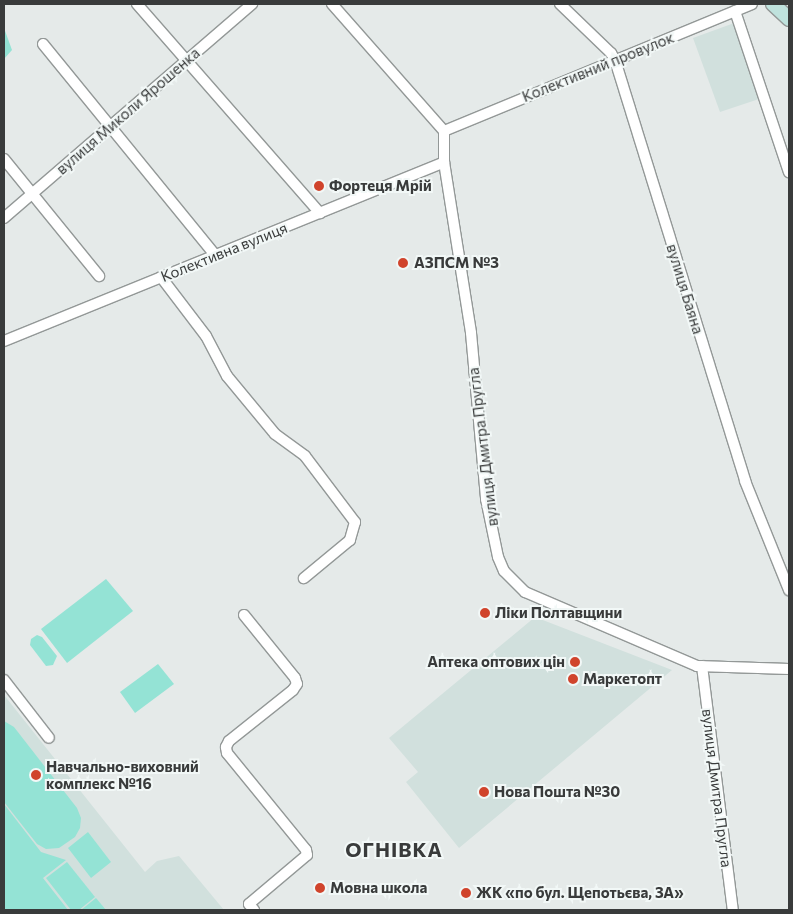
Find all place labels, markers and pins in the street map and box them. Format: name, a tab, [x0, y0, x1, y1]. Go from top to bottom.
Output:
place label: Фортеця Мрій	[329, 177, 432, 195]
marker: Фортеця Мрій	[313, 180, 325, 192]
place label: АЗПСМ №3	[414, 254, 499, 272]
marker: АЗПСМ №3	[396, 256, 410, 270]
place label: Ліки Полтавщини	[495, 604, 622, 622]
marker: Ліки Полтавщини	[479, 607, 491, 619]
place label: Аптека оптових цін	[427, 653, 565, 671]
marker: Аптека оптових цін	[569, 656, 581, 668]
place label: Маркетопт	[583, 670, 662, 688]
marker: Маркетопт	[567, 673, 579, 685]
place label: Навчально-виховний комплекс №16	[46, 757, 199, 792]
marker: Навчально-виховний комплекс №16	[30, 769, 42, 781]
place label: Нова Пошта №30	[494, 783, 620, 801]
marker: Нова Пошта №30	[478, 786, 490, 798]
place label: Мовна школа	[330, 879, 427, 897]
marker: Мовна школа	[314, 882, 326, 894]
place label: ЖК «по бул. Щепотьєва, 3А»	[476, 884, 684, 902]
marker: ЖК «по бул. Щепотьєва, 3А»	[460, 887, 472, 899]

